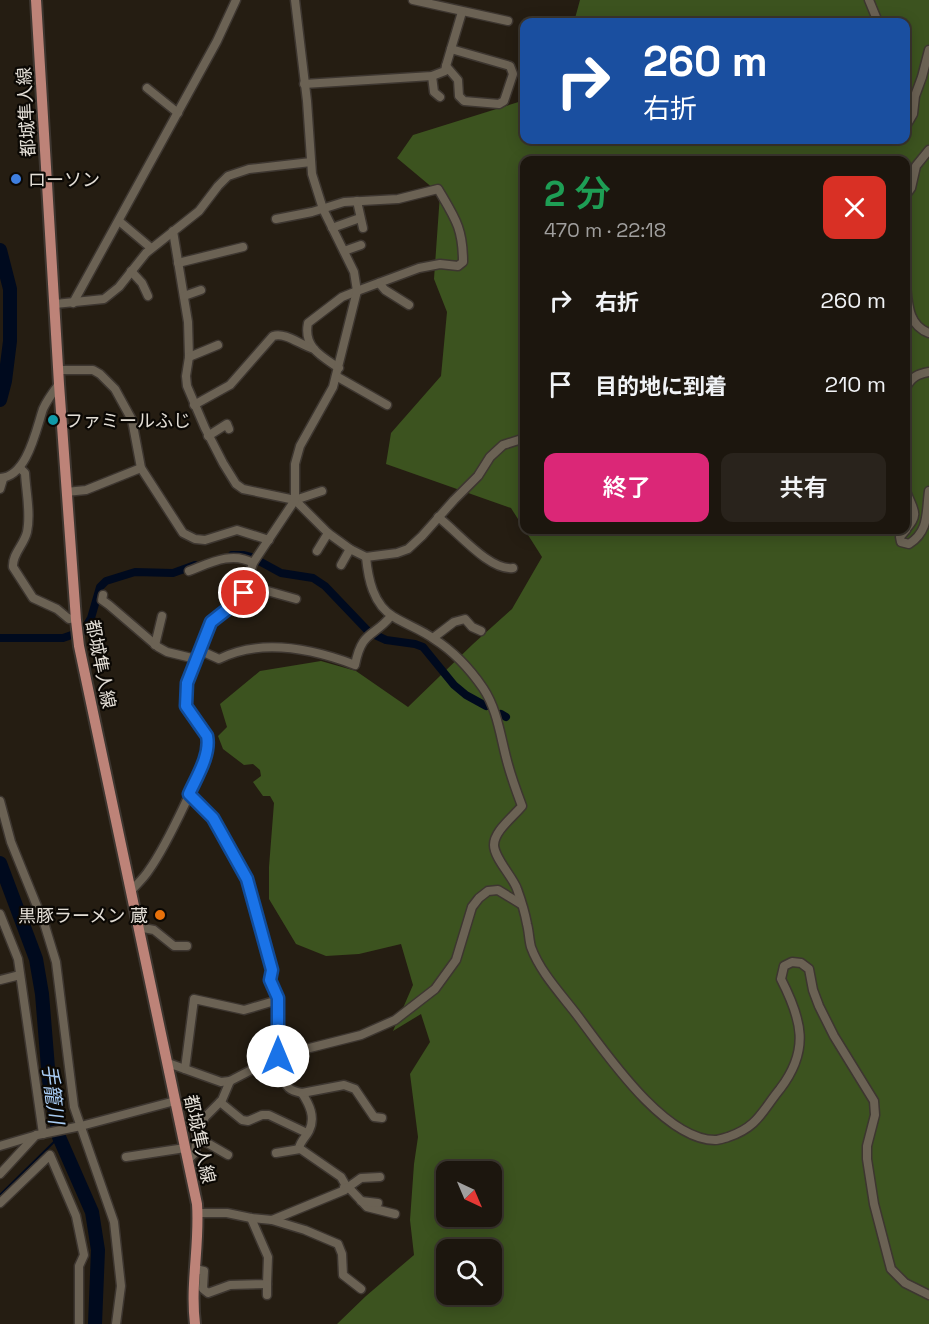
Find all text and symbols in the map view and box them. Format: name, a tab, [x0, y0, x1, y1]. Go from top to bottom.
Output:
text: 260 m	[643, 35, 768, 88]
icon: right	[544, 42, 622, 120]
street label: 都城隼人線	[12, 66, 40, 158]
text: 右折	[643, 91, 697, 126]
place label: ローソン	[28, 168, 100, 191]
text: 2 分	[544, 171, 611, 217]
marker: ローソン	[9, 172, 23, 186]
button: close	[823, 176, 886, 239]
text: 470 m · 22:18	[544, 217, 666, 243]
icon: right	[544, 284, 577, 317]
text: 260 m	[821, 286, 886, 314]
text: 右折	[595, 288, 639, 316]
icon: arrive	[544, 368, 577, 401]
text: 210 m	[825, 370, 886, 398]
text: 目的地に到着	[595, 372, 727, 400]
place label: ファミールふじ	[65, 409, 191, 432]
marker: ファミールふじ	[46, 413, 60, 427]
button: 終了	[544, 453, 709, 522]
button: 共有	[721, 453, 886, 522]
pin	[218, 567, 269, 618]
icon: arrive	[227, 576, 260, 609]
street label: 都城隼人線	[81, 618, 121, 710]
place label: 黒豚ラーメン 蔵	[18, 904, 148, 927]
marker: 黒豚ラーメン 蔵	[153, 908, 167, 922]
position arrow	[246, 1024, 310, 1088]
water label: 手籠川	[36, 1063, 70, 1127]
street label: 都城隼人線	[179, 1093, 221, 1185]
north arrow	[436, 1161, 502, 1227]
map controls	[436, 1161, 502, 1305]
button: search	[436, 1239, 502, 1305]

